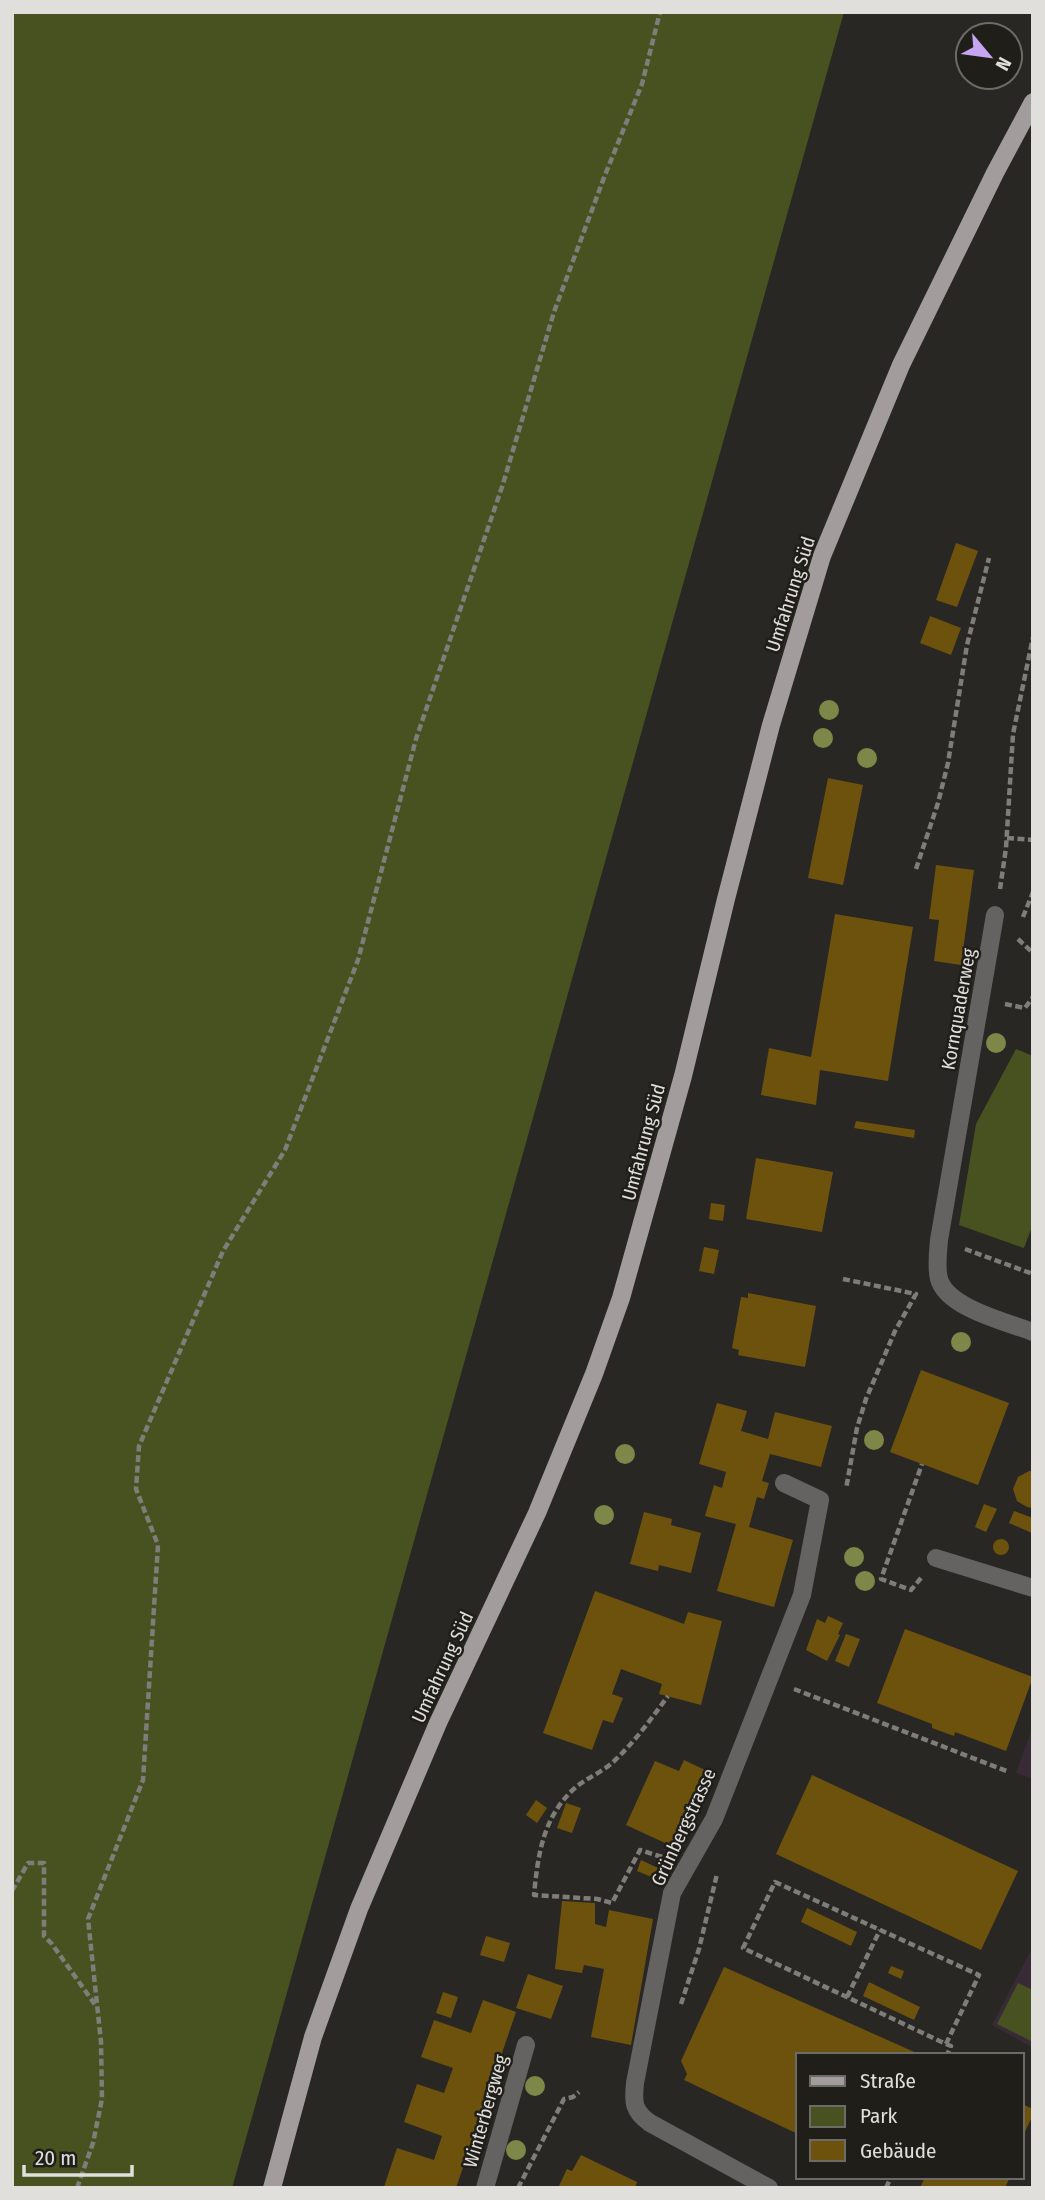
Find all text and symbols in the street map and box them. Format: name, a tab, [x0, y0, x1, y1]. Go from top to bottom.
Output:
north arrow	[954, 21, 1024, 91]
text: N	[991, 53, 1016, 75]
street label: Umfahrung Süd	[761, 534, 820, 655]
street label: Kornquaderweg	[937, 947, 980, 1072]
street label: Umfahrung Süd	[617, 1081, 670, 1203]
street label: Umfahrung Süd	[407, 1608, 478, 1726]
street label: Grünbergstrasse	[646, 1765, 721, 1890]
street label: Winterbergweg	[458, 2052, 513, 2170]
legend	[796, 2053, 1024, 2179]
text: Straße	[860, 2068, 916, 2094]
text: Park	[860, 2103, 898, 2129]
scale bar	[24, 2134, 133, 2178]
text: Gebäude	[860, 2138, 936, 2164]
text: 20 m	[35, 2145, 76, 2171]

